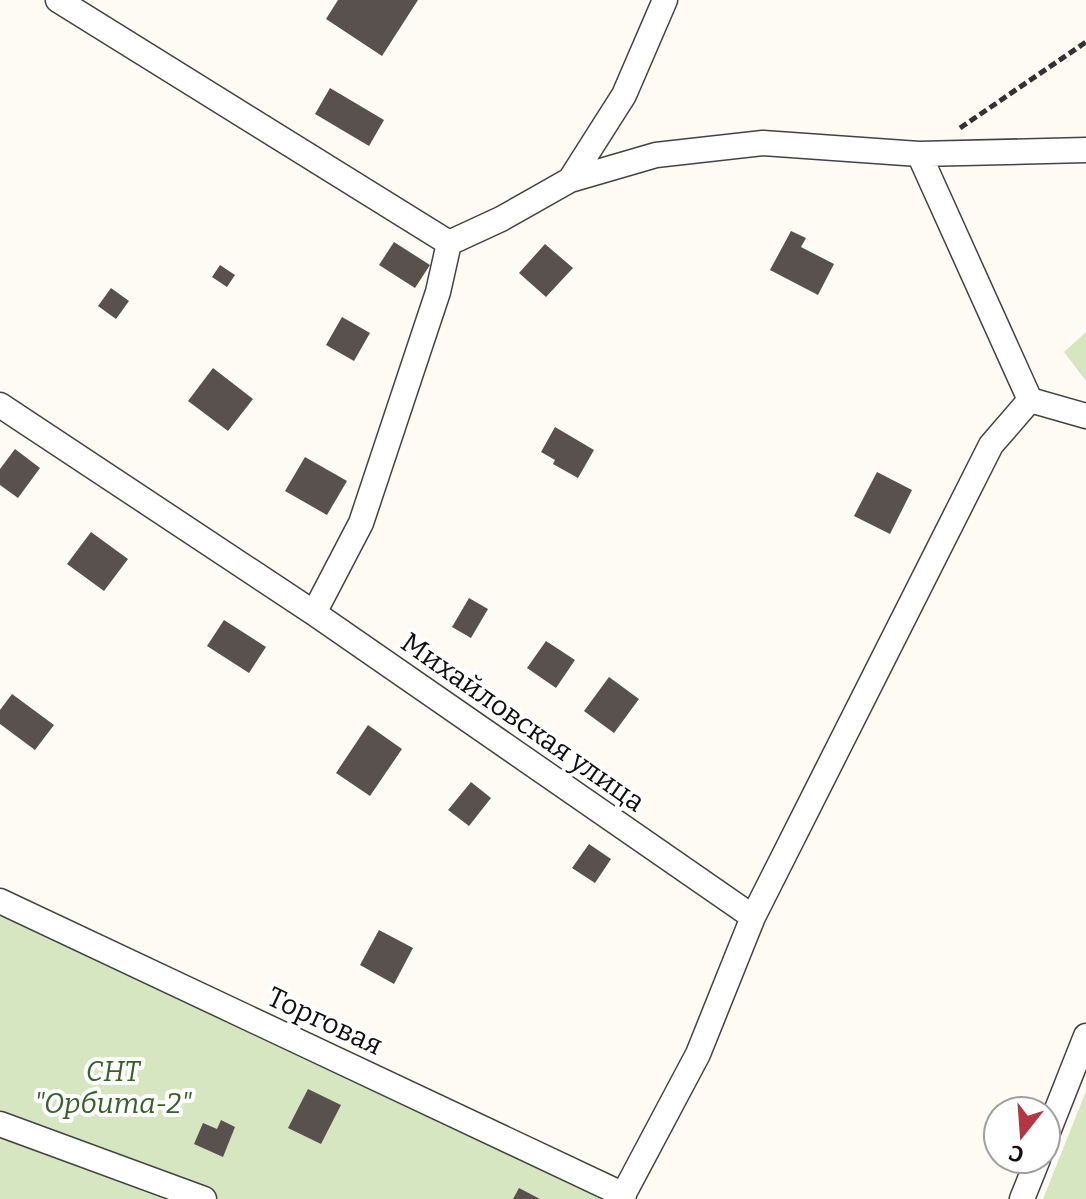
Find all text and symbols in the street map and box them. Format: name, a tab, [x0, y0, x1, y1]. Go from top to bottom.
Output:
street label: Михайловская улица	[395, 626, 651, 818]
street label: Торговая	[262, 980, 388, 1062]
park label: СНТ "Орбита-2"	[34, 1055, 192, 1120]
north arrow	[982, 1095, 1062, 1175]
text: С	[1006, 1139, 1027, 1169]

